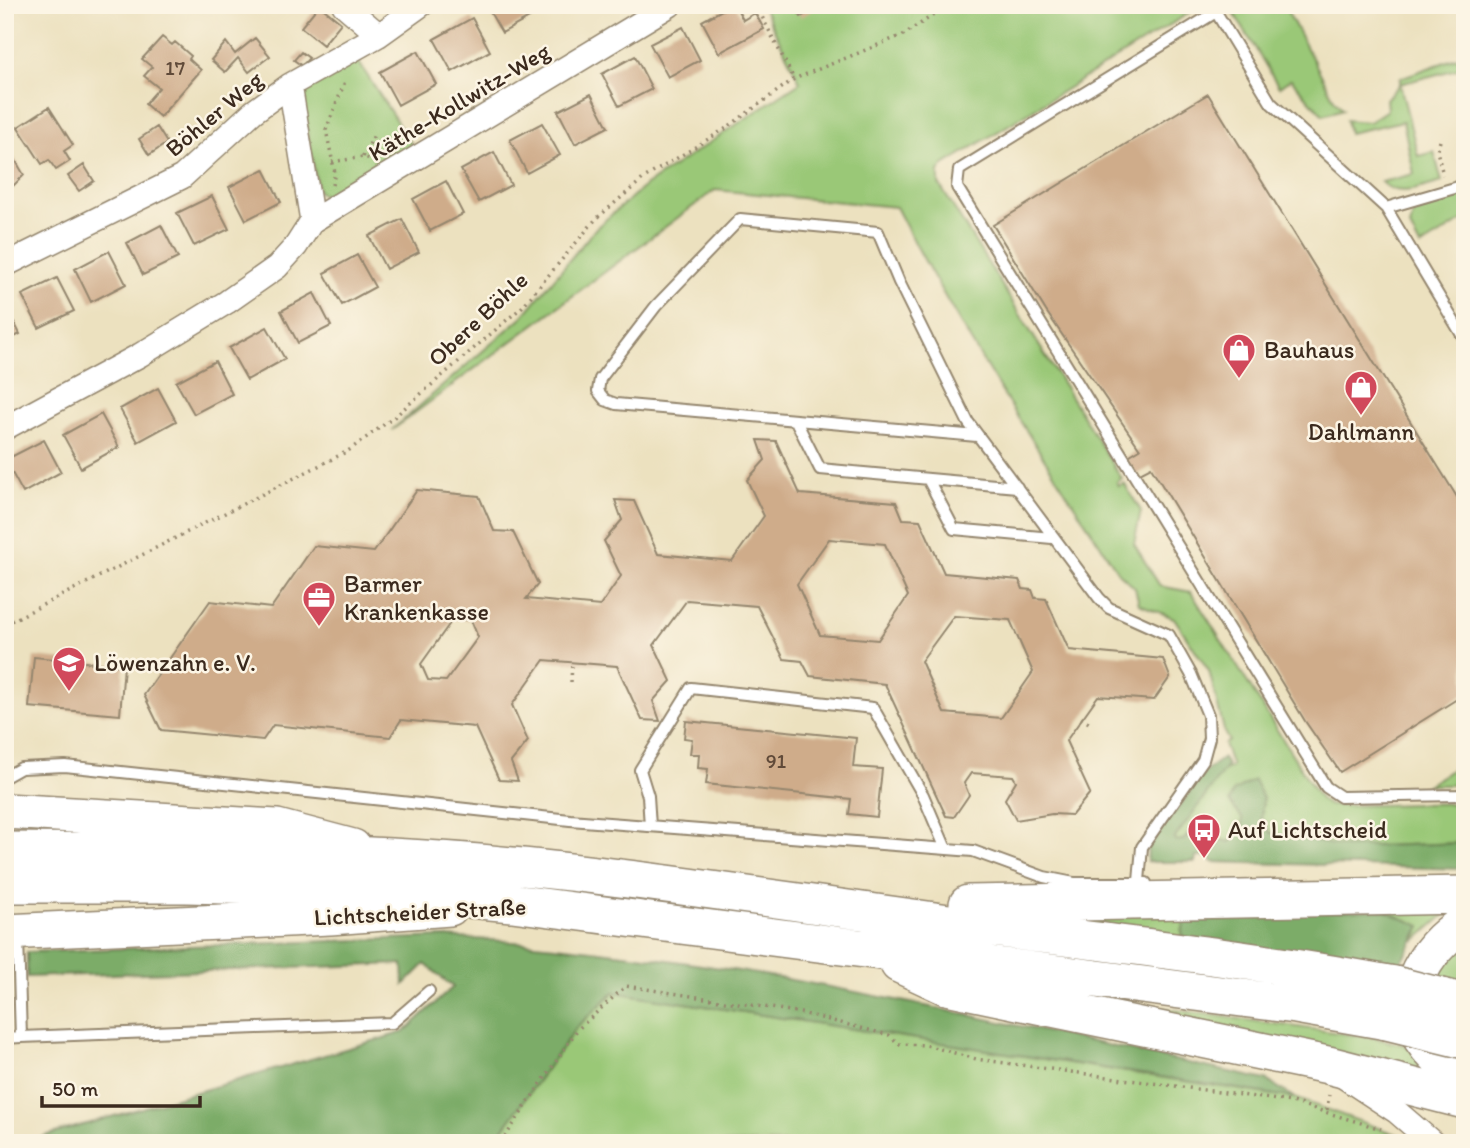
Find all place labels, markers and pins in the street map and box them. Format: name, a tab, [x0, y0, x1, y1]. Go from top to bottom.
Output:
shop icon: Bauhaus	[1220, 331, 1258, 380]
place label: Bauhaus	[1264, 335, 1354, 364]
shop icon: Dahlmann	[1342, 368, 1380, 417]
place label: Dahlmann	[1308, 417, 1414, 446]
place label: Barmer Krankenkasse	[344, 569, 489, 626]
office icon: Barmer Krankenkasse	[300, 579, 338, 628]
school or university icon: Löwenzahn e. V.	[50, 644, 88, 693]
place label: Löwenzahn e. V.	[94, 648, 256, 677]
bus stop icon: Auf Lichtscheid	[1185, 811, 1223, 860]
place label: Auf Lichtscheid	[1228, 815, 1387, 844]

